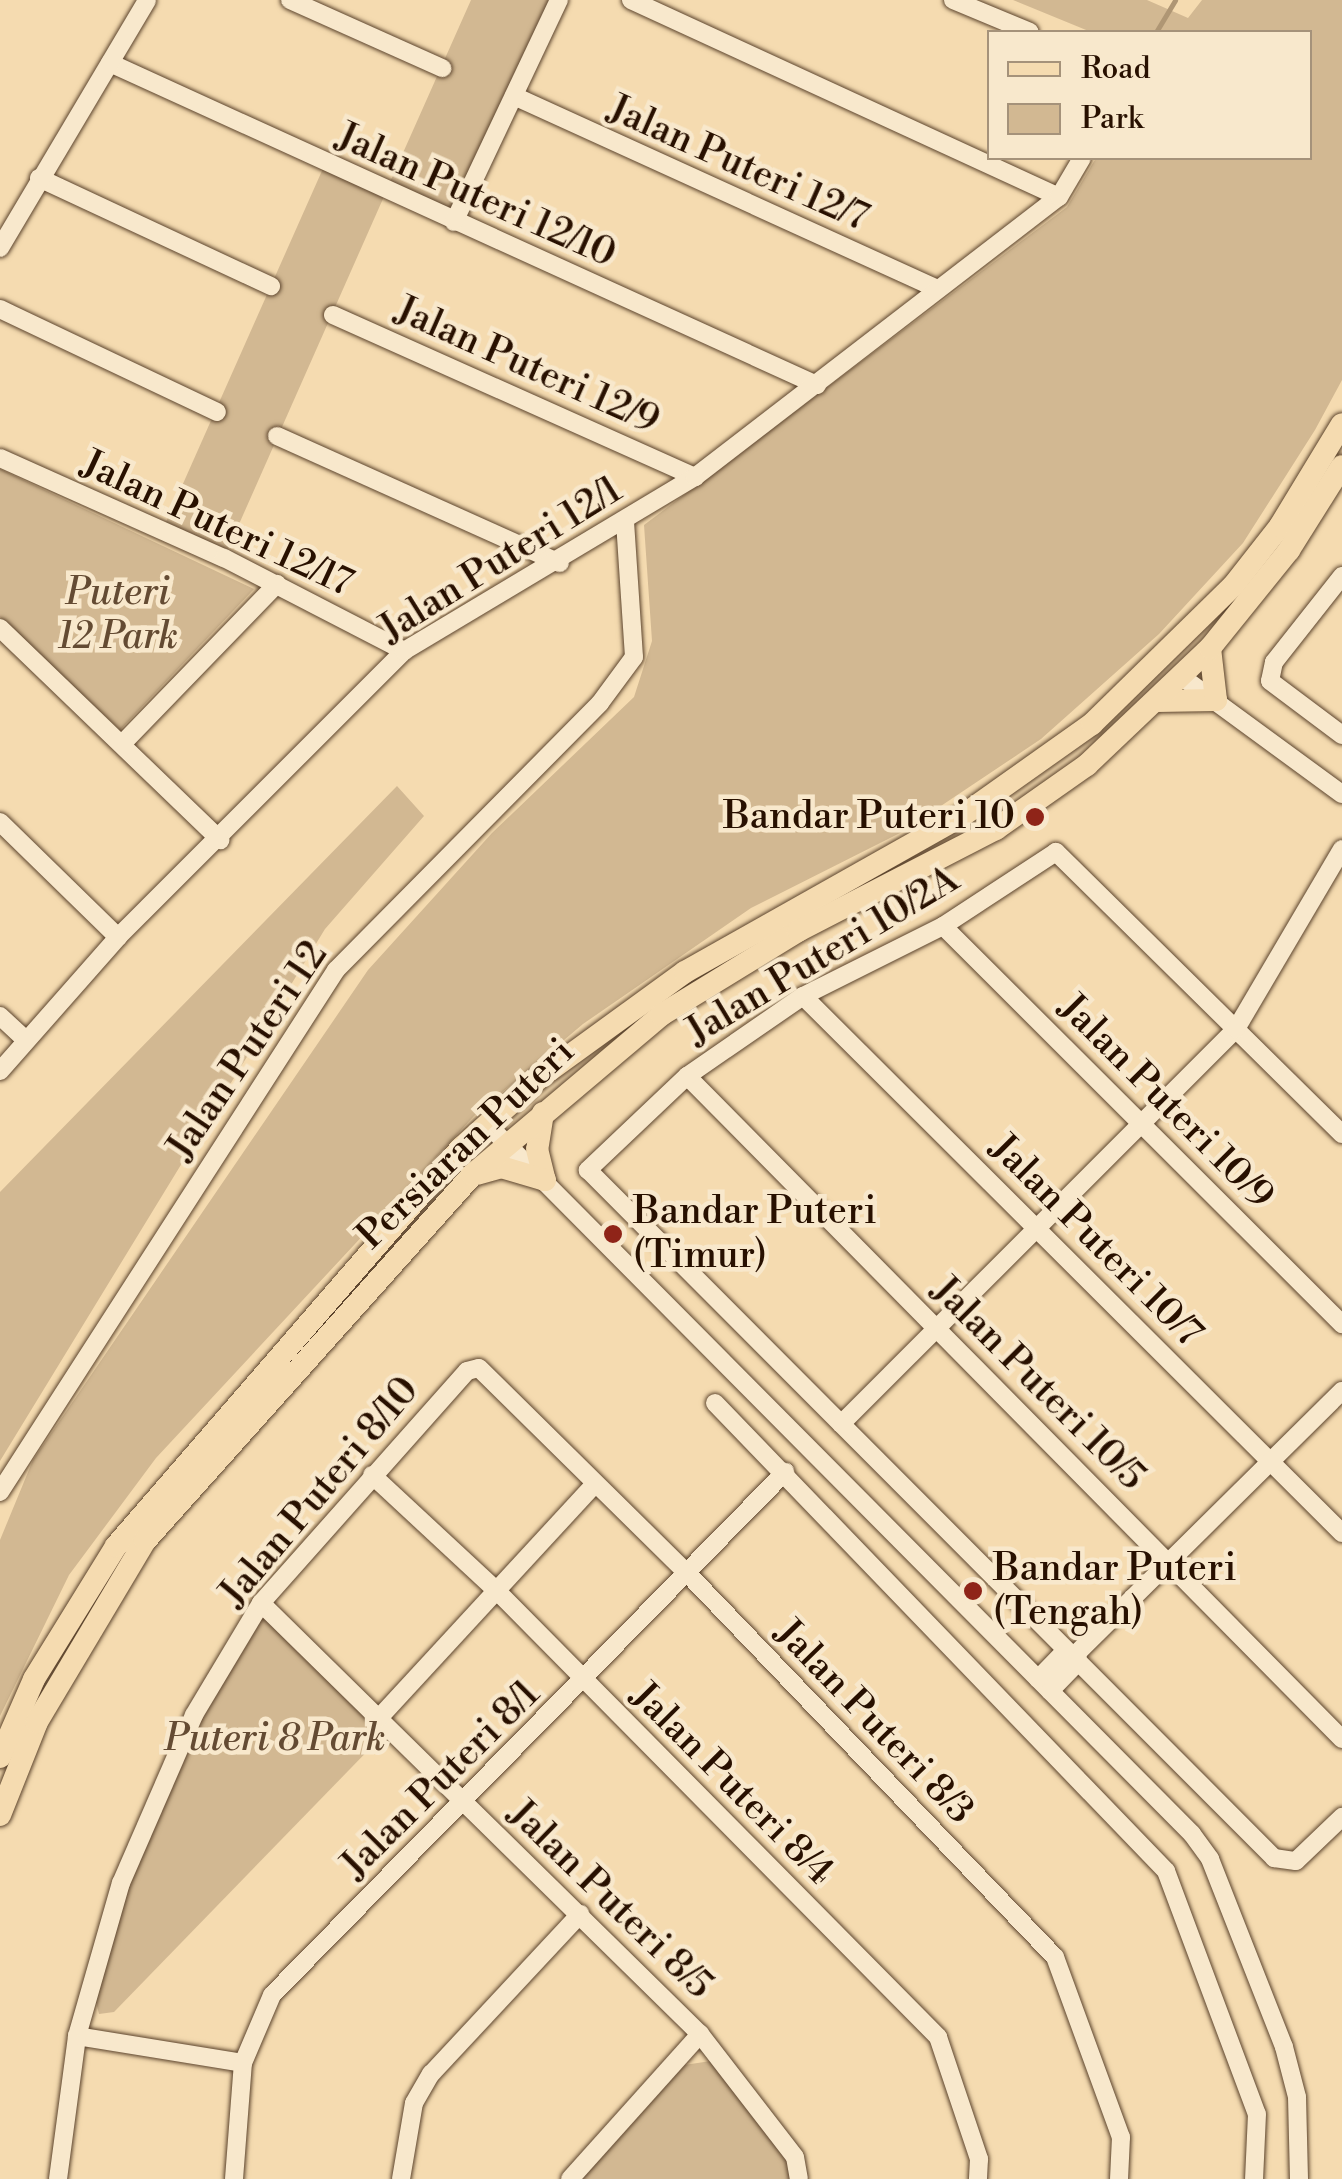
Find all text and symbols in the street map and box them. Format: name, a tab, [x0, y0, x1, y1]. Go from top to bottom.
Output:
legend	[987, 30, 1312, 160]
text: Road	[1081, 50, 1151, 88]
street label: Jalan Puteri 12/7	[601, 86, 875, 242]
text: Park	[1081, 100, 1143, 138]
street label: Jalan Puteri 12/10	[329, 114, 623, 278]
street label: Jalan Puteri 12/9	[388, 288, 666, 444]
street label: Jalan Puteri 12/17	[74, 441, 360, 607]
street label: Jalan Puteri 12/1	[372, 467, 630, 653]
park label: Puteri 12 Park	[58, 570, 178, 659]
place label: Bandar Puteri 10	[723, 794, 1015, 840]
marker: Bandar Puteri 10	[1024, 806, 1046, 828]
street label: Jalan Puteri 10/2A	[679, 857, 967, 1055]
street label: Jalan Puteri 12	[158, 933, 338, 1169]
street label: Jalan Puteri 10/9	[1049, 985, 1283, 1219]
street label: Persiaran Puteri	[348, 1029, 584, 1259]
street label: Jalan Puteri 10/7	[981, 1126, 1211, 1356]
place label: Bandar Puteri (Timur)	[633, 1189, 877, 1278]
marker: Bandar Puteri (Timur)	[602, 1223, 624, 1245]
street label: Jalan Puteri 10/5	[922, 1268, 1154, 1500]
street label: Jalan Puteri 8/10	[211, 1368, 429, 1616]
place label: Bandar Puteri (Tengah)	[993, 1546, 1237, 1636]
marker: Bandar Puteri (Tengah)	[962, 1580, 984, 1602]
street label: Jalan Puteri 8/3	[765, 1611, 983, 1833]
street label: Jalan Puteri 8/1	[333, 1672, 549, 1888]
street label: Jalan Puteri 8/4	[621, 1673, 843, 1895]
park label: Puteri 8 Park	[164, 1716, 386, 1762]
street label: Jalan Puteri 8/5	[499, 1791, 721, 2009]

